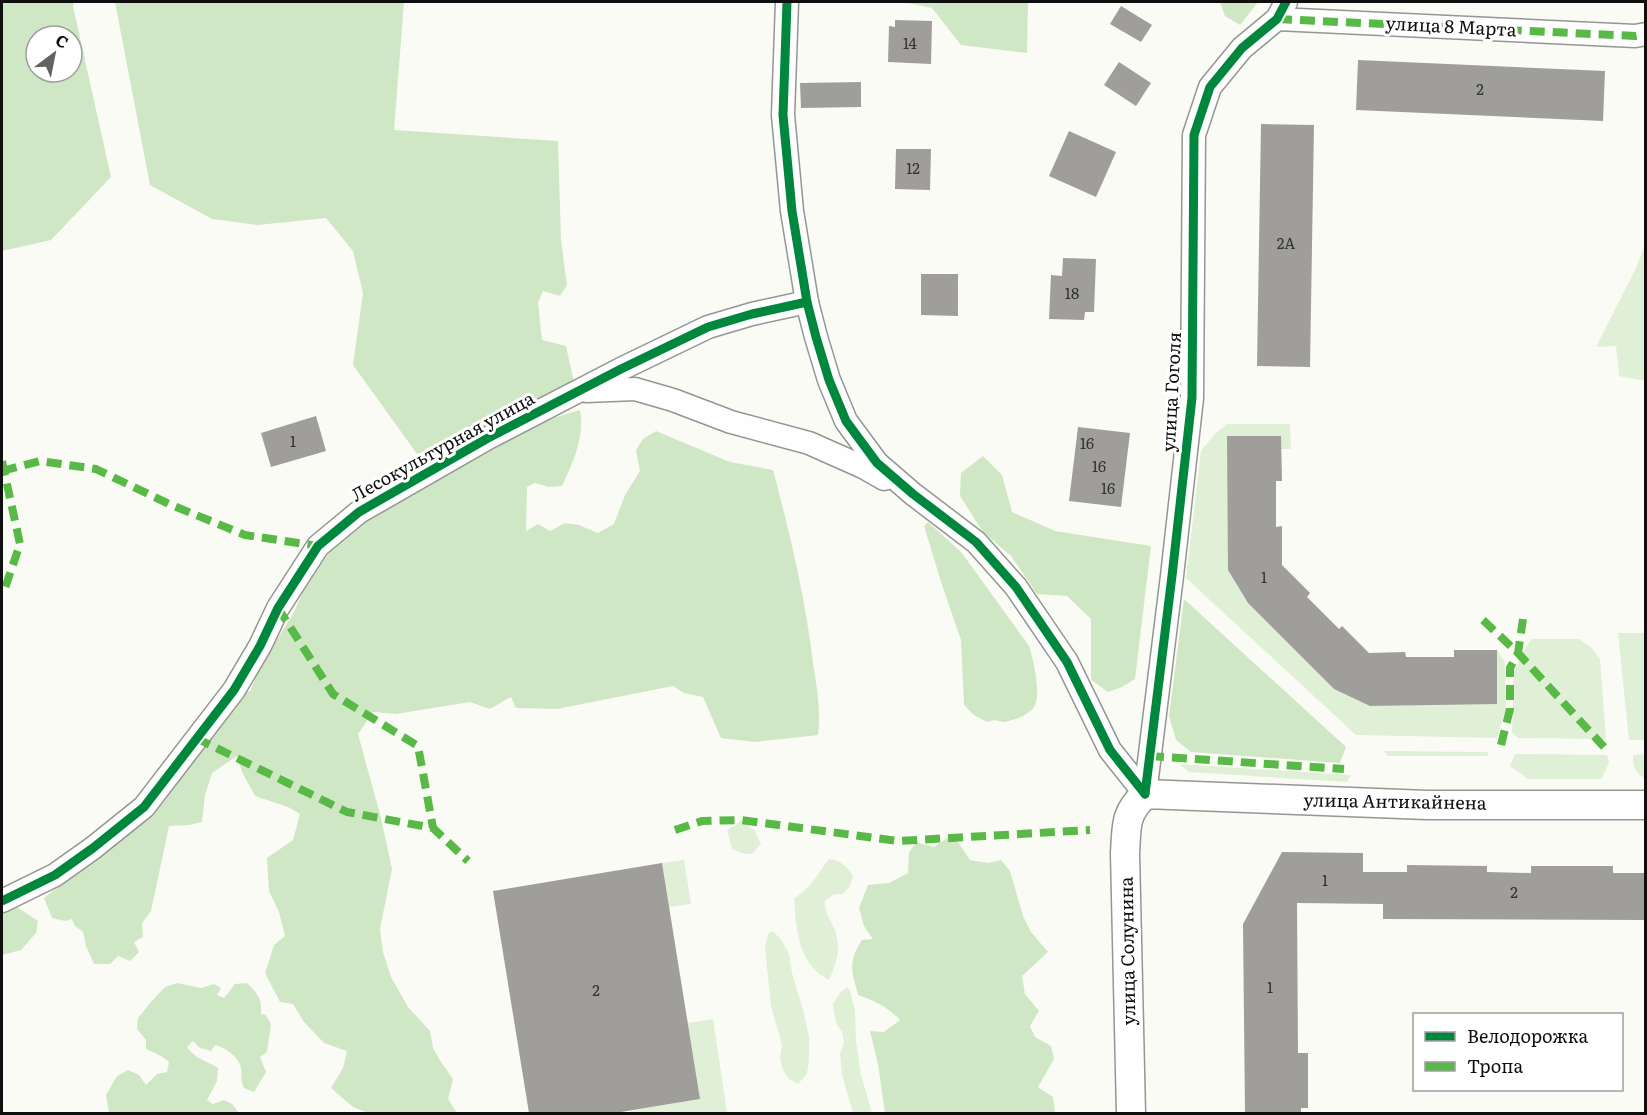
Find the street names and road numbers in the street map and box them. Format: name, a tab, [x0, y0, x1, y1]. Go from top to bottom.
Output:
street label: улица 8 Марта	[1385, 9, 1518, 42]
street label: улица Гоголя	[1154, 331, 1187, 453]
street label: Лесокультурная улица	[346, 384, 539, 507]
street label: улица Антикайнена	[1303, 785, 1487, 816]
street label: улица Солунина	[1112, 876, 1141, 1026]

